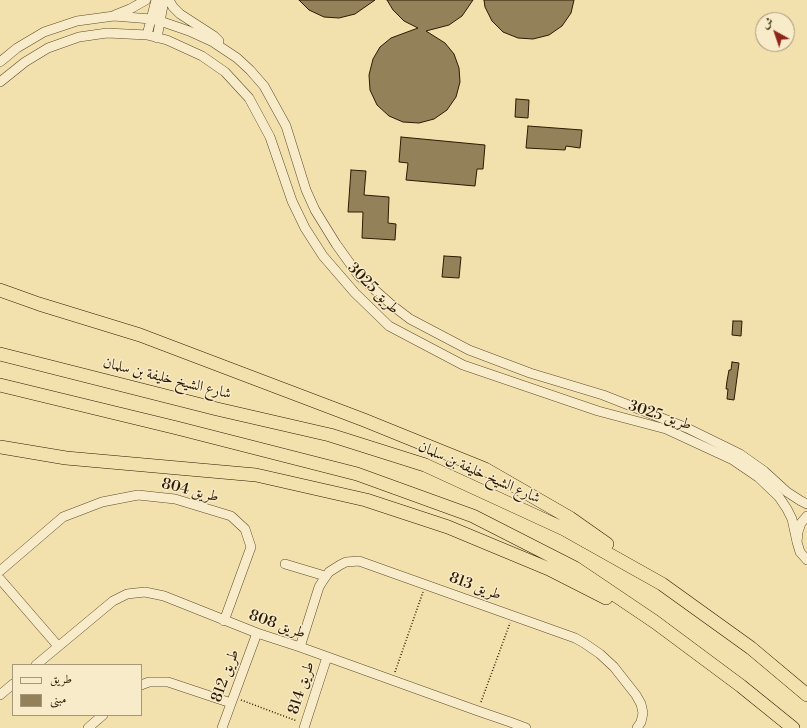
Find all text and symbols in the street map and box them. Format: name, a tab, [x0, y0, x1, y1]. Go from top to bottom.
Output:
north arrow	[755, 12, 795, 52]
text: ش	[759, 15, 777, 32]
street label: طريق 3025	[344, 260, 402, 318]
street label: شارع الشيخ خليفة بن سلمان	[101, 354, 233, 404]
street label: طريق 3025	[626, 397, 694, 435]
street label: شارع الشيخ خليفة بن سلمان	[415, 438, 543, 508]
street label: طريق 804	[159, 475, 221, 507]
street label: طريق 813	[446, 569, 504, 605]
street label: طريق 808	[246, 607, 308, 643]
street label: طريق 812	[208, 647, 244, 705]
street label: طريق 814	[285, 659, 319, 717]
legend	[12, 664, 142, 716]
text: طريق	[50, 672, 72, 687]
text: مبنى	[50, 692, 66, 707]

